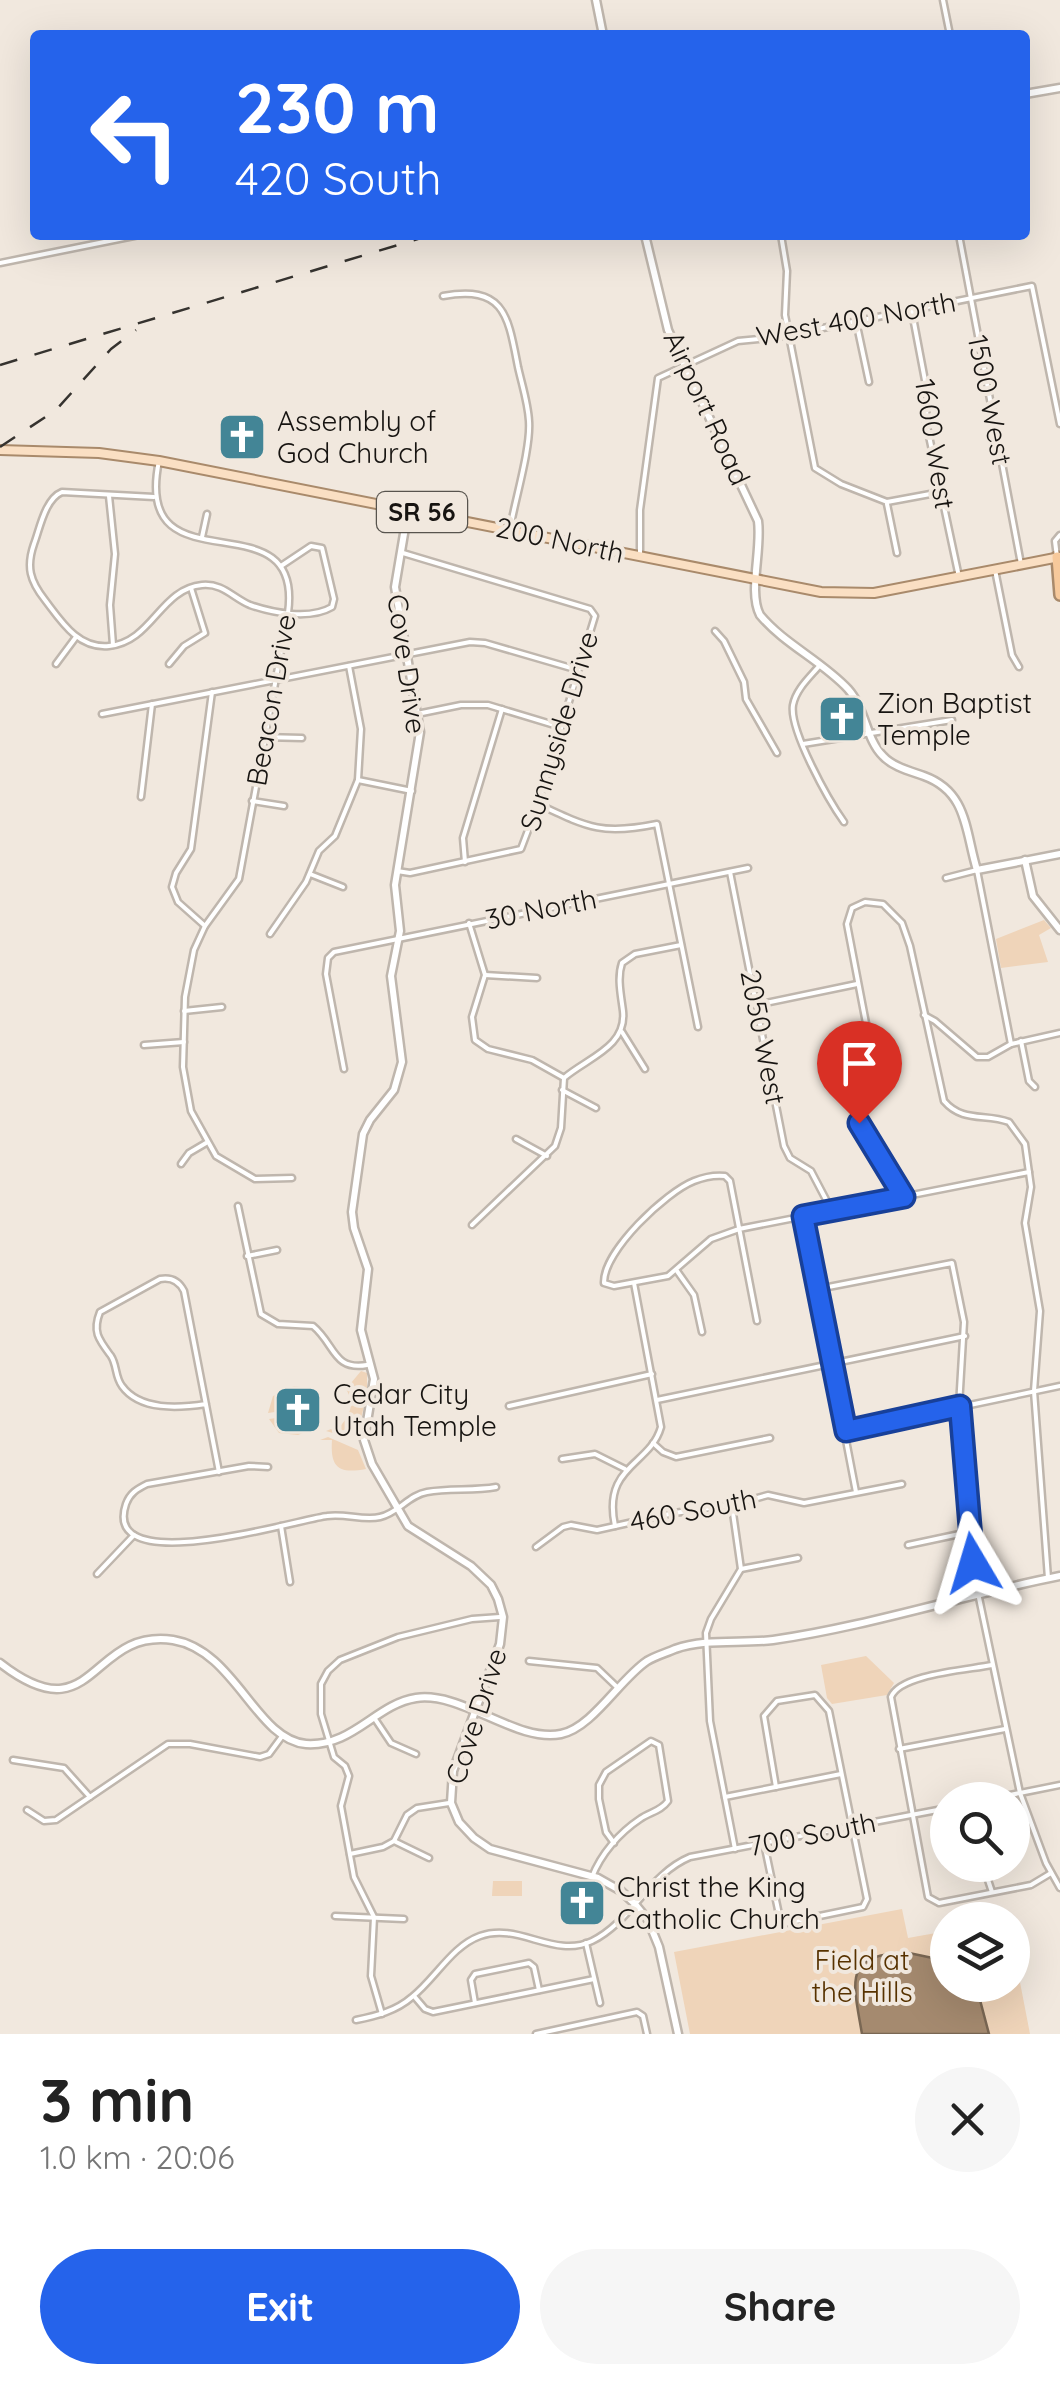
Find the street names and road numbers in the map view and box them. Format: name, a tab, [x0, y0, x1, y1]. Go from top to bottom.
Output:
street label: West 400 North	[753, 284, 958, 353]
street label: Airport Road	[656, 325, 758, 490]
street label: 1500 West	[961, 332, 1020, 468]
street label: 1600 West	[908, 376, 963, 512]
road number: SR 56	[377, 492, 467, 532]
street label: 200 North	[493, 509, 627, 570]
street label: Cove Drive	[380, 592, 435, 736]
street label: Beacon Drive	[238, 611, 303, 789]
street label: Sunnyside Drive	[512, 627, 605, 835]
street label: 30 North	[482, 881, 599, 936]
street label: 2050 West	[733, 966, 794, 1107]
street label: 460 South	[627, 1480, 759, 1539]
street label: Cove Drive	[437, 1644, 514, 1788]
street label: 700 South	[745, 1804, 879, 1863]

